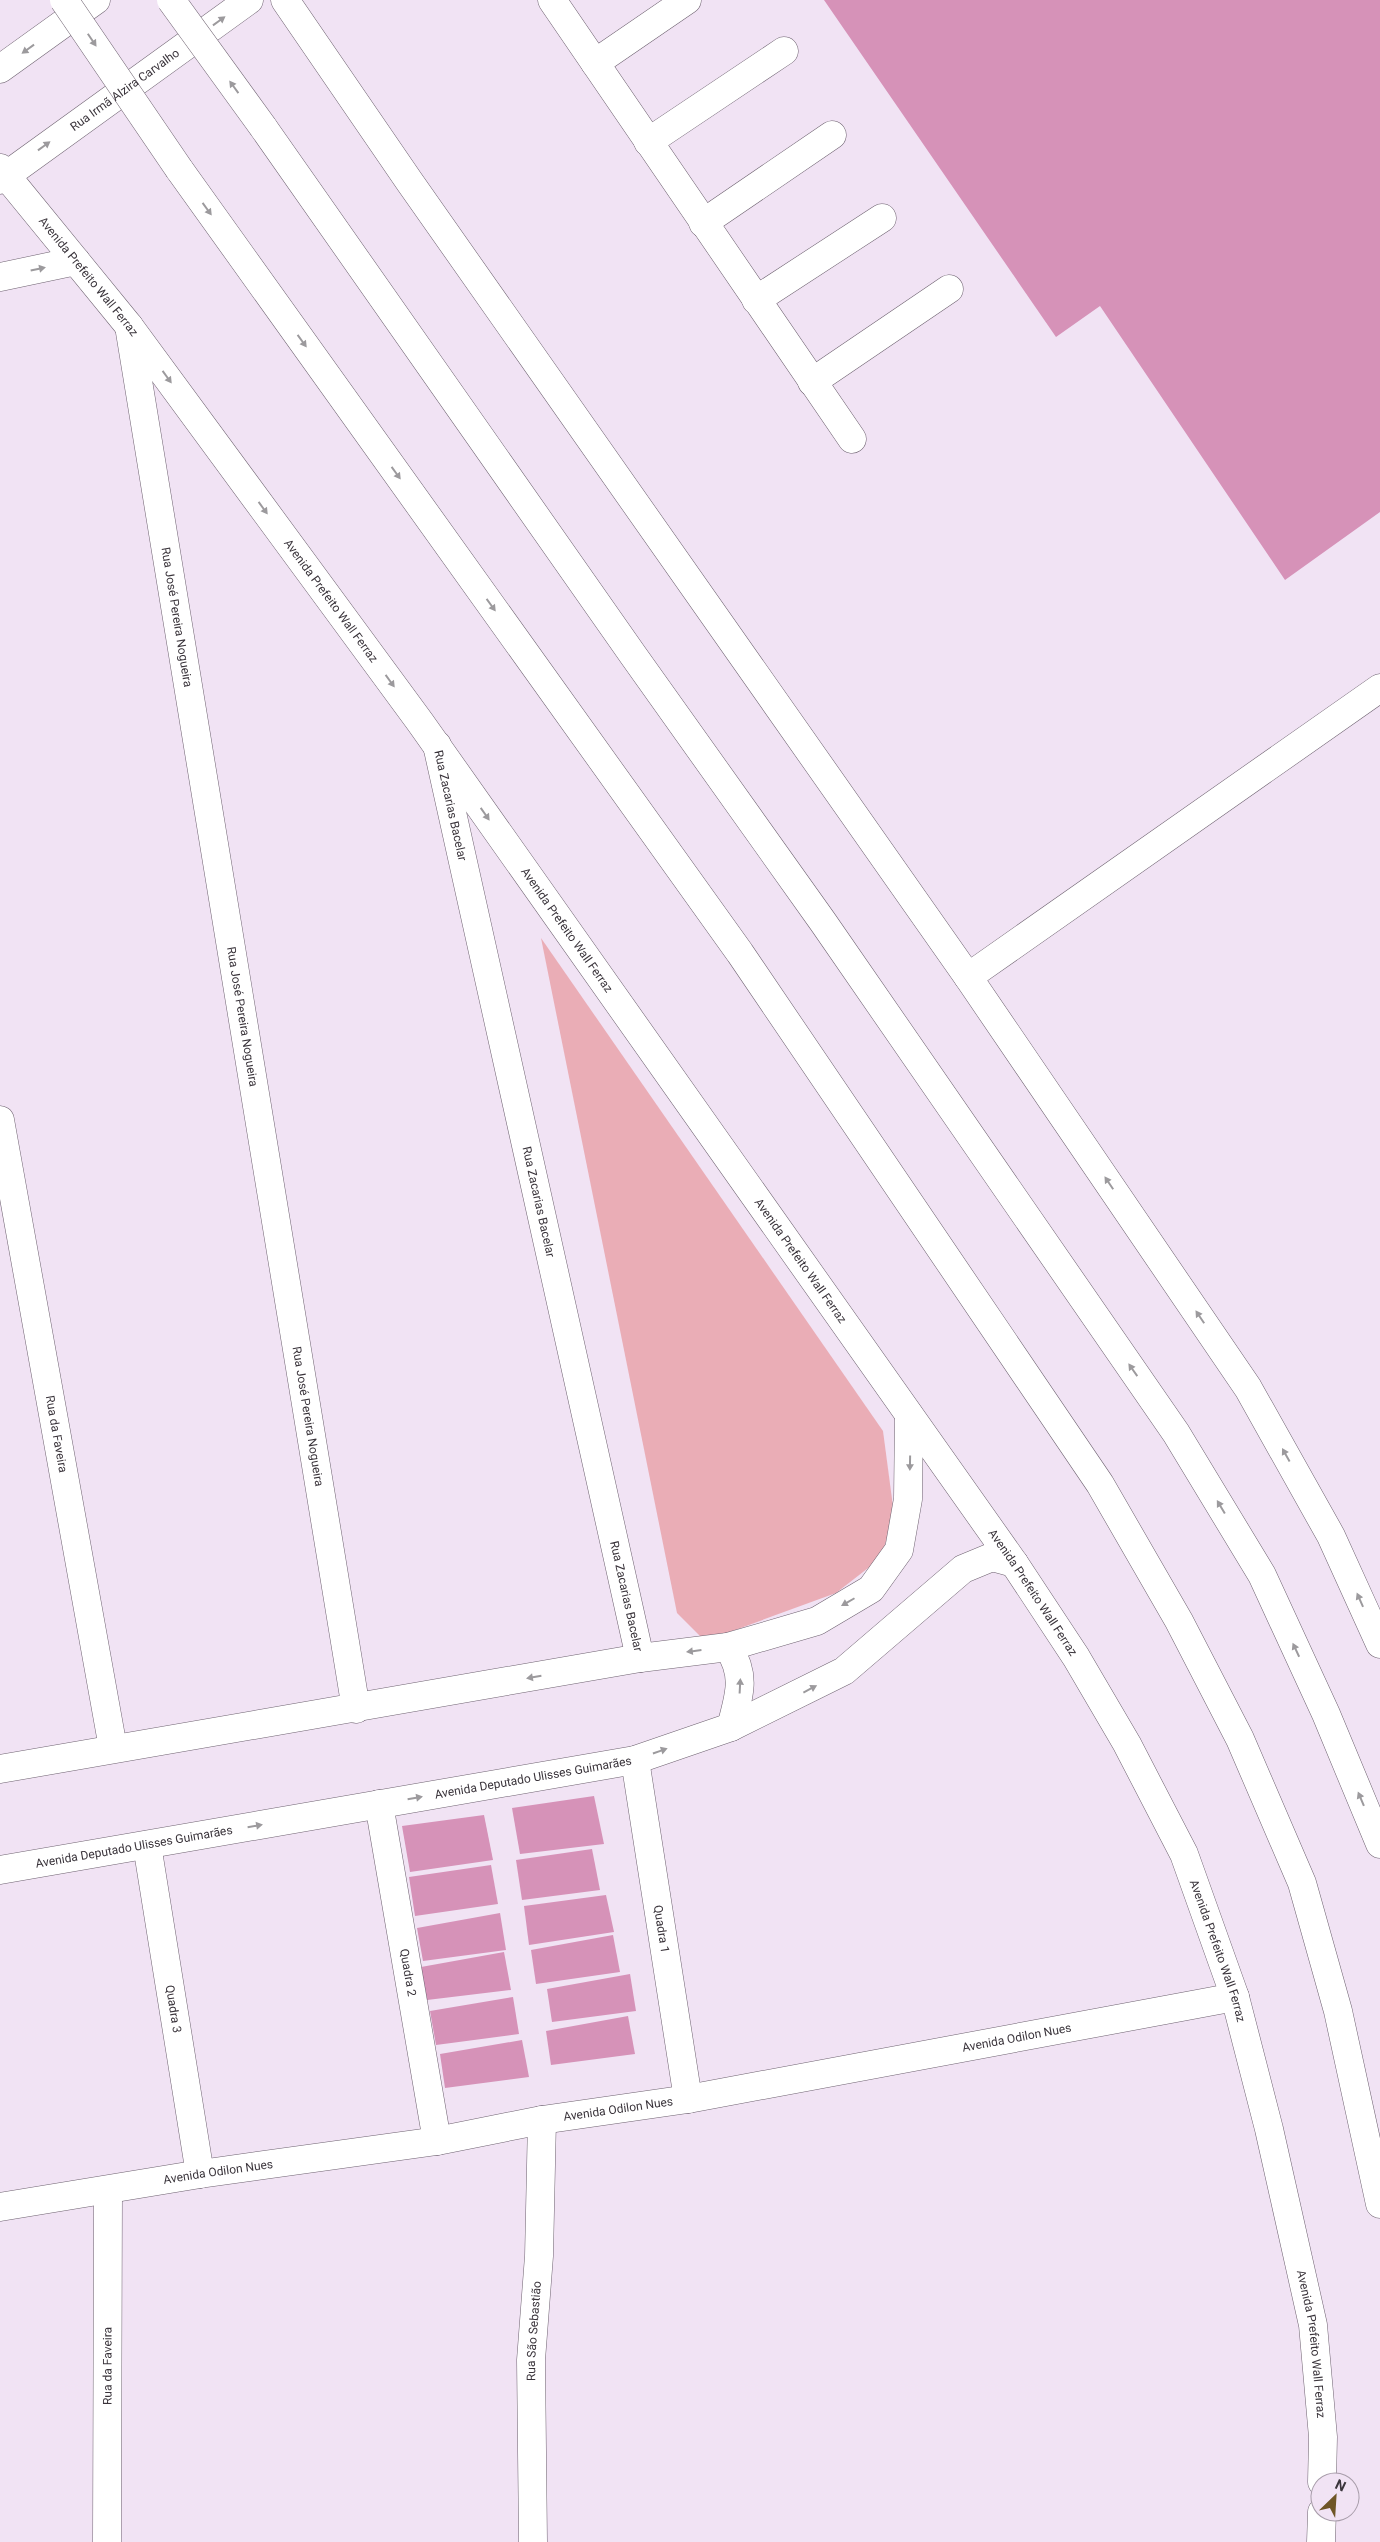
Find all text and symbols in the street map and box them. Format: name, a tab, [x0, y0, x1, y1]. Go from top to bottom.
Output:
one-way arrow	[212, 16, 225, 27]
one-way arrow	[87, 34, 96, 47]
one-way arrow	[21, 44, 35, 54]
street label: Rua Irmã Alzira Carvalho	[68, 46, 182, 134]
one-way arrow	[229, 81, 239, 94]
one-way arrow	[37, 141, 50, 152]
one-way arrow	[202, 202, 212, 215]
street label: Avenida Prefeito Wall Ferraz	[36, 214, 141, 339]
one-way arrow	[30, 265, 46, 273]
one-way arrow	[297, 334, 307, 348]
one-way arrow	[162, 370, 172, 384]
one-way arrow	[391, 466, 401, 480]
one-way arrow	[258, 501, 268, 515]
street label: Avenida Prefeito Wall Ferraz	[281, 536, 381, 665]
street label: Rua José Pereira Nogueira	[158, 546, 195, 688]
one-way arrow	[486, 598, 496, 612]
one-way arrow	[385, 674, 396, 687]
street label: Rua Zacarias Bacelar	[431, 749, 470, 862]
one-way arrow	[480, 807, 490, 820]
street label: Avenida Prefeito Wall Ferraz	[518, 865, 616, 995]
street label: Rua José Pereira Nogueira	[224, 946, 261, 1088]
street label: Rua Zacarias Bacelar	[519, 1145, 558, 1259]
one-way arrow	[1104, 1176, 1114, 1190]
street label: Avenida Prefeito Wall Ferraz	[752, 1196, 849, 1326]
one-way arrow	[1195, 1311, 1205, 1324]
street label: Rua José Pereira Nogueira	[290, 1345, 326, 1487]
one-way arrow	[1128, 1363, 1138, 1377]
street label: Rua da Faveira	[43, 1394, 70, 1474]
one-way arrow	[1282, 1448, 1290, 1463]
one-way arrow	[905, 1456, 913, 1472]
one-way arrow	[1216, 1500, 1225, 1513]
street label: Avenida Prefeito Wall Ferraz	[985, 1526, 1080, 1659]
street label: Rua Zacarias Bacelar	[607, 1540, 645, 1653]
one-way arrow	[1355, 1593, 1363, 1607]
one-way arrow	[841, 1598, 854, 1607]
one-way arrow	[1292, 1643, 1300, 1657]
one-way arrow	[686, 1647, 702, 1655]
one-way arrow	[525, 1673, 541, 1681]
one-way arrow	[736, 1678, 744, 1694]
one-way arrow	[803, 1685, 817, 1693]
one-way arrow	[653, 1747, 668, 1754]
street label: Avenida Deputado Ulisses Guimarães	[434, 1754, 633, 1802]
one-way arrow	[1357, 1792, 1365, 1806]
one-way arrow	[407, 1793, 423, 1801]
one-way arrow	[247, 1821, 263, 1829]
street label: Avenida Deputado Ulisses Guimarães	[34, 1823, 234, 1871]
street label: Avenida Prefeito Wall Ferraz	[1187, 1878, 1248, 2024]
street label: Quadra 1	[651, 1904, 672, 1954]
street label: Quadra 2	[397, 1948, 419, 1998]
street label: Quadra 3	[163, 1984, 184, 2034]
street label: Avenida Odilon Nues	[961, 2021, 1072, 2055]
street label: Avenida Odilon Nues	[562, 2094, 674, 2124]
street label: Avenida Odilon Nues	[162, 2157, 274, 2187]
street label: Avenida Prefeito Wall Ferraz	[1294, 2269, 1328, 2419]
street label: Rua São Sebastião	[524, 2280, 544, 2381]
street label: Rua da Faveira	[100, 2327, 115, 2405]
north arrow	[1310, 2472, 1360, 2522]
text: N	[1333, 2476, 1348, 2495]

